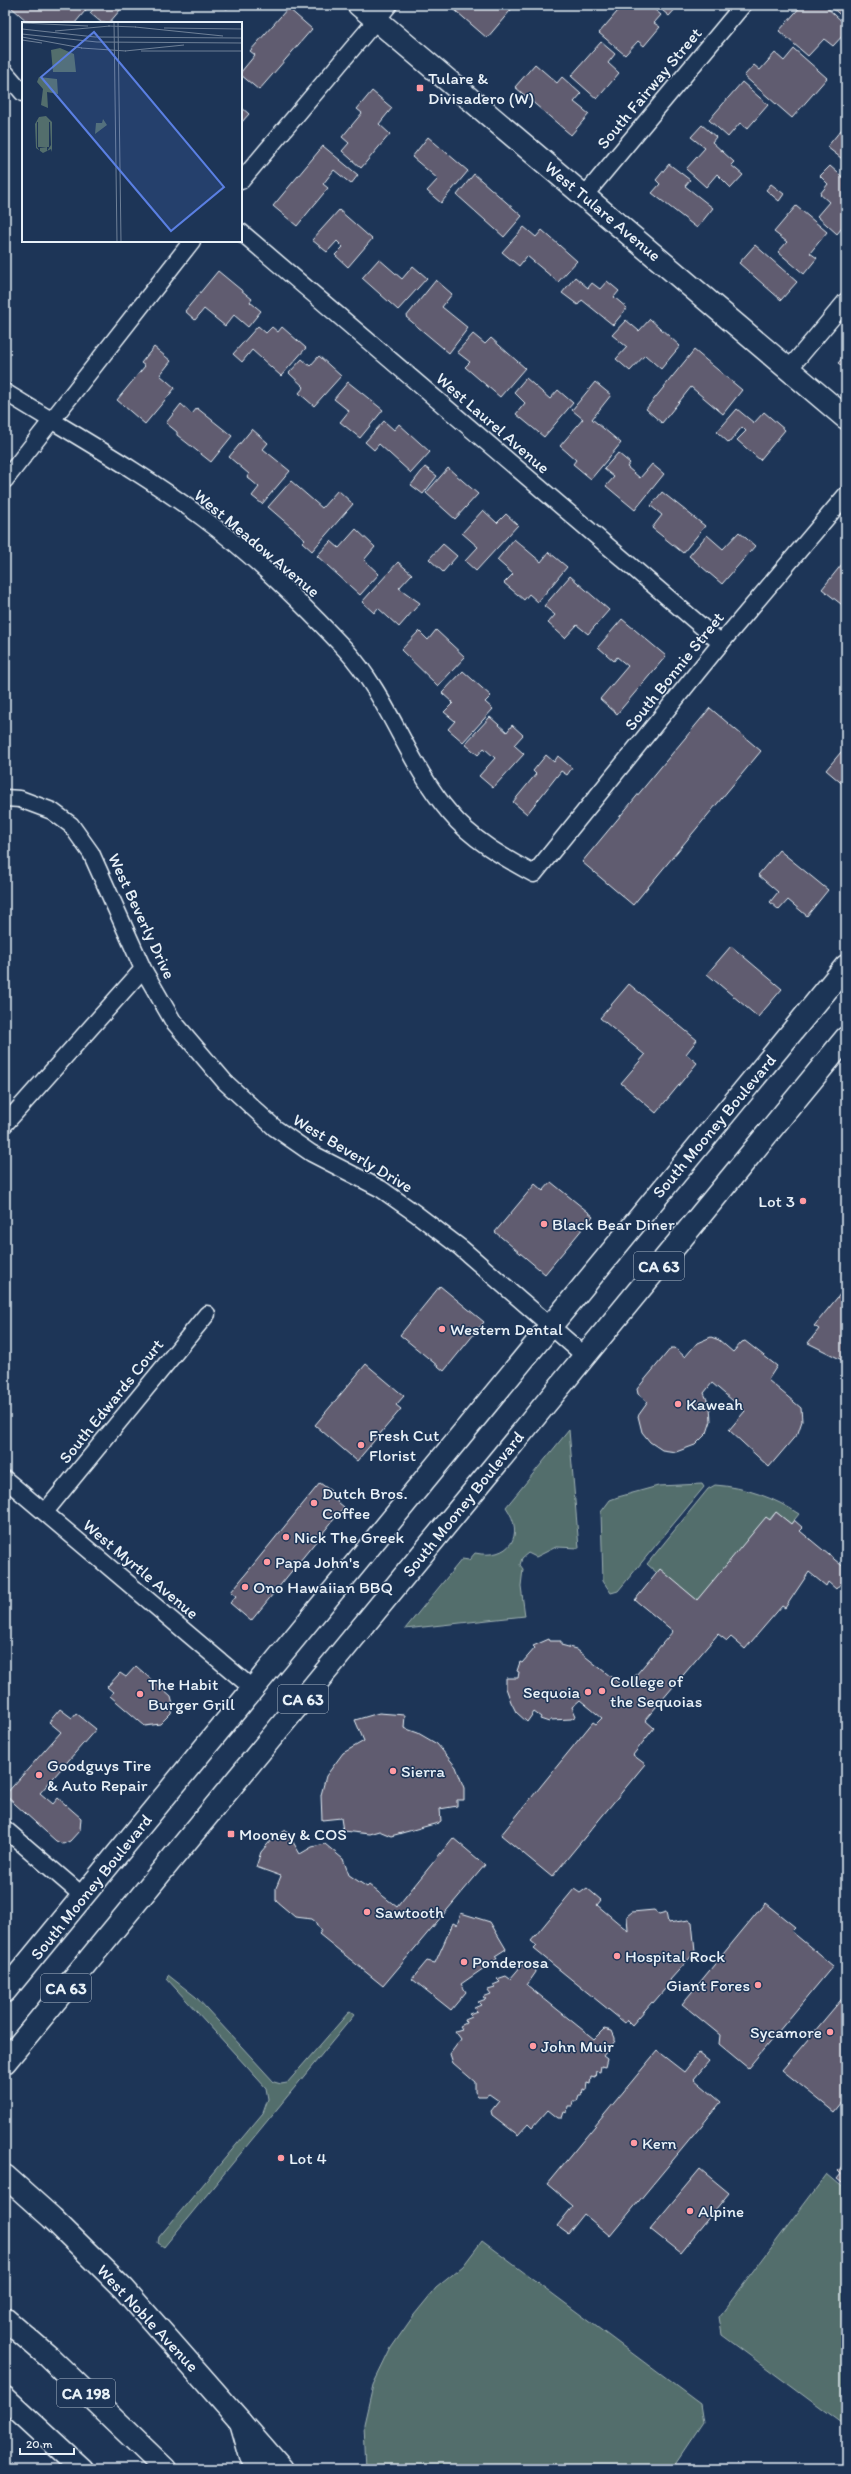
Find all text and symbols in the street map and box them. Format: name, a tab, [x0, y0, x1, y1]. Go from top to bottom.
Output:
inset map	[22, 22, 242, 242]
street label: South Fairway Street	[592, 23, 706, 153]
place label: Tulare & Divisadero (W)	[428, 68, 534, 108]
marker: Tulare & Divisadero (W)	[415, 83, 425, 93]
street label: West Tulare Avenue	[541, 157, 665, 265]
street label: West Laurel Avenue	[432, 368, 554, 478]
street label: West Meadow Avenue	[190, 485, 324, 601]
street label: South Bonnie Street	[620, 608, 728, 734]
street label: West Beverly Drive	[104, 850, 180, 982]
street label: South Mooney Boulevard	[648, 1050, 780, 1202]
street label: West Beverly Drive	[289, 1109, 417, 1197]
place label: Lot 3	[758, 1191, 795, 1211]
marker: Lot 3	[798, 1196, 808, 1206]
place label: Black Bear Diner	[552, 1214, 675, 1234]
marker: Black Bear Diner	[539, 1219, 549, 1229]
road number: CA 63	[634, 1252, 684, 1280]
place label: Western Dental	[450, 1319, 563, 1339]
marker: Western Dental	[437, 1324, 447, 1334]
street label: South Edwards Court	[55, 1335, 167, 1467]
place label: Kaweah	[686, 1394, 743, 1414]
marker: Kaweah	[673, 1399, 683, 1409]
place label: Fresh Cut Florist	[369, 1425, 439, 1465]
street label: South Mooney Boulevard	[398, 1427, 528, 1581]
marker: Fresh Cut Florist	[356, 1440, 366, 1450]
place label: Dutch Bros. Coffee	[322, 1483, 408, 1523]
marker: Dutch Bros. Coffee	[309, 1498, 319, 1508]
street label: West Myrtle Avenue	[79, 1515, 203, 1623]
place label: Nick The Greek	[294, 1527, 405, 1547]
marker: Nick The Greek	[281, 1532, 291, 1542]
place label: Papa John's	[275, 1552, 360, 1572]
marker: Papa John's	[262, 1557, 272, 1567]
place label: Ono Hawaiian BBQ	[253, 1577, 393, 1597]
marker: Ono Hawaiian BBQ	[240, 1582, 250, 1592]
place label: College of the Sequoias	[610, 1671, 702, 1711]
place label: The Habit Burger Grill	[148, 1674, 235, 1714]
place label: Sequoia	[523, 1682, 580, 1702]
road number: CA 63	[278, 1685, 328, 1713]
marker: College of the Sequoias	[597, 1686, 607, 1696]
marker: Sequoia	[583, 1687, 593, 1697]
marker: The Habit Burger Grill	[135, 1689, 145, 1699]
place label: Goodguys Tire & Auto Repair	[47, 1755, 151, 1795]
place label: Sierra	[401, 1761, 445, 1781]
marker: Sierra	[388, 1766, 398, 1776]
marker: Goodguys Tire & Auto Repair	[34, 1770, 44, 1780]
street label: South Mooney Boulevard	[26, 1810, 156, 1964]
place label: Mooney & COS	[239, 1824, 347, 1844]
marker: Mooney & COS	[226, 1829, 236, 1839]
place label: Sawtooth	[375, 1902, 445, 1922]
marker: Sawtooth	[362, 1907, 372, 1917]
place label: Hospital Rock	[625, 1946, 725, 1966]
marker: Hospital Rock	[612, 1951, 622, 1961]
place label: Ponderosa	[472, 1952, 549, 1972]
marker: Ponderosa	[459, 1957, 469, 1967]
road number: CA 63	[41, 1974, 91, 2002]
place label: Giant Fores	[666, 1975, 750, 1995]
marker: Giant Fores	[753, 1980, 763, 1990]
place label: Sycamore	[750, 2022, 822, 2042]
marker: Sycamore	[825, 2027, 835, 2037]
place label: John Muir	[541, 2036, 614, 2056]
marker: John Muir	[528, 2041, 538, 2051]
place label: Kern	[642, 2133, 677, 2153]
marker: Kern	[629, 2138, 639, 2148]
place label: Lot 4	[289, 2148, 327, 2168]
marker: Lot 4	[276, 2153, 286, 2163]
place label: Alpine	[698, 2201, 744, 2221]
marker: Alpine	[685, 2206, 695, 2216]
street label: West Noble Avenue	[93, 2260, 203, 2376]
road number: CA 198	[57, 2379, 115, 2407]
scale bar	[20, 2430, 74, 2456]
text: 20 m	[26, 2437, 53, 2451]

